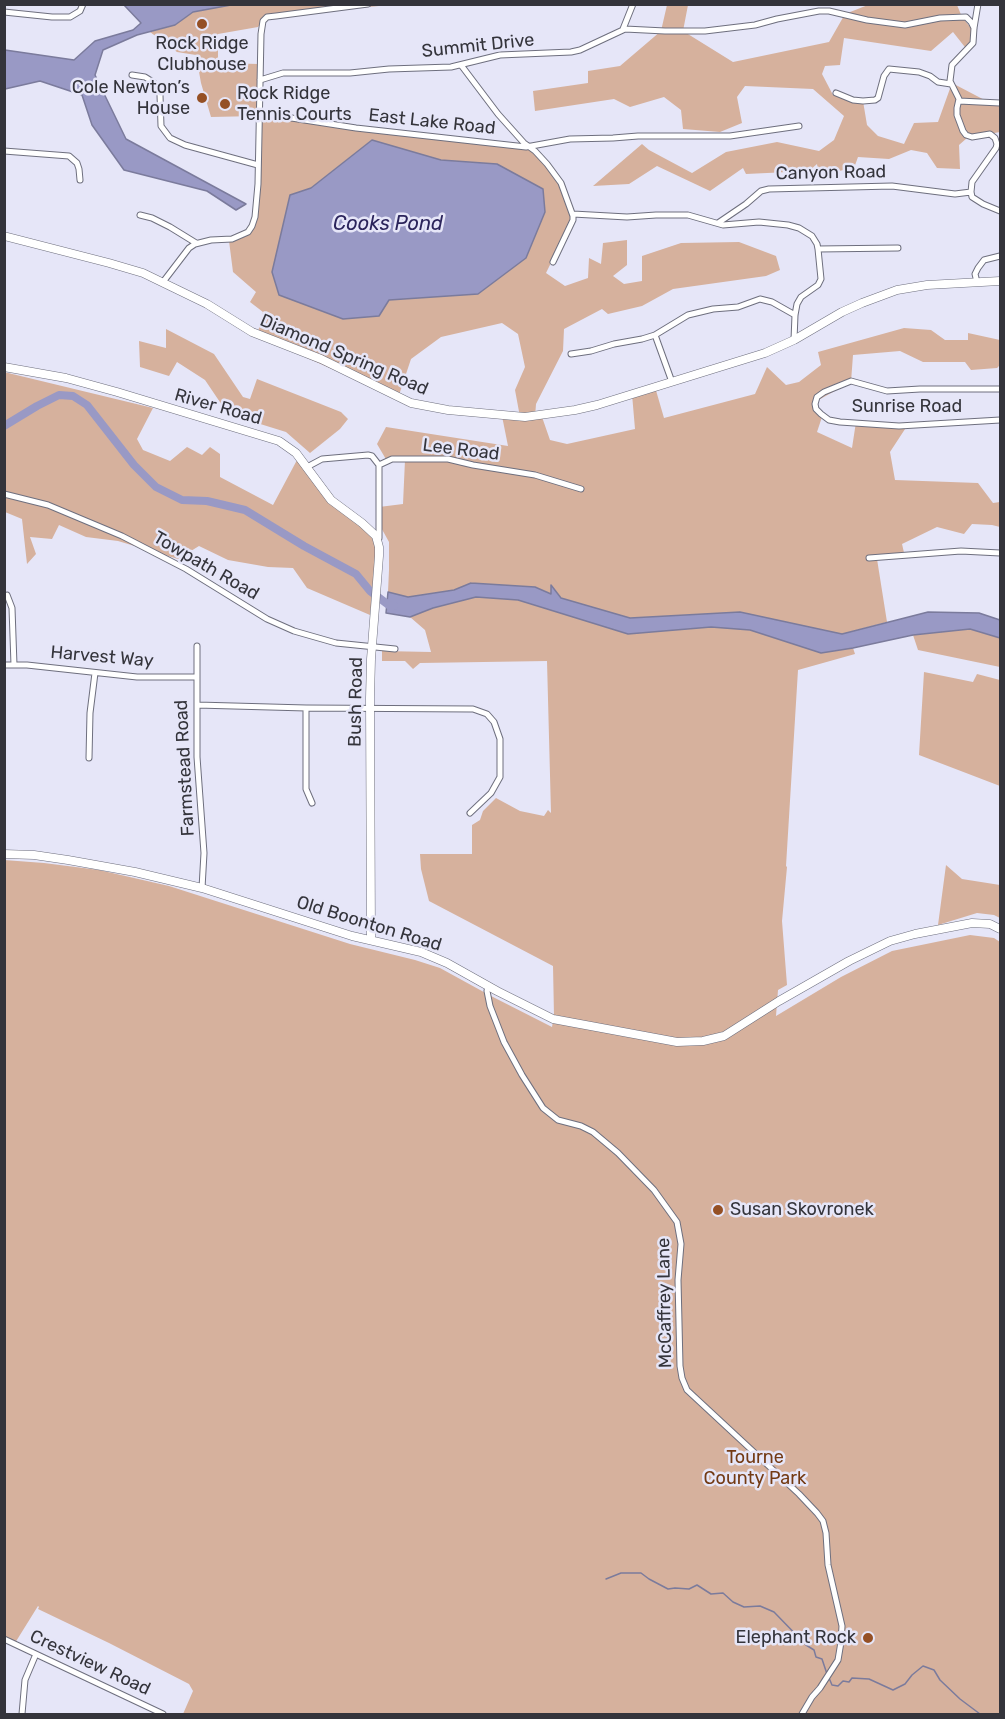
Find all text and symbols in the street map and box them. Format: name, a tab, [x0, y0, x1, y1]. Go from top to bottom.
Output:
marker: Rock Ridge Clubhouse	[195, 17, 209, 31]
street label: Summit Drive	[421, 29, 535, 63]
place label: Rock Ridge Clubhouse	[155, 33, 249, 76]
place label: Cole Newton’s House	[72, 77, 190, 119]
place label: Rock Ridge Tennis Courts	[237, 83, 352, 125]
marker: Cole Newton’s House	[195, 91, 209, 105]
marker: Rock Ridge Tennis Courts	[218, 97, 232, 111]
street label: East Lake Road	[367, 105, 497, 139]
street label: Canyon Road	[776, 161, 886, 185]
water label: Cooks Pond	[333, 212, 443, 236]
street label: Diamond Spring Road	[257, 310, 431, 400]
street label: River Road	[172, 384, 264, 430]
street label: Sunrise Road	[852, 396, 962, 418]
street label: Lee Road	[421, 435, 501, 465]
street label: Towpath Road	[149, 527, 263, 605]
street label: Harvest Way	[49, 642, 155, 672]
street label: Bush Road	[344, 657, 368, 747]
street label: Farmstead Road	[171, 699, 199, 837]
street label: Old Boonton Road	[294, 892, 444, 956]
place label: Susan Skovronek	[730, 1199, 874, 1221]
marker: Susan Skovronek	[711, 1203, 725, 1217]
street label: McCaffrey Lane	[653, 1238, 677, 1368]
park label: Tourne County Park	[704, 1447, 806, 1490]
street label: Crestview Road	[26, 1626, 154, 1700]
place label: Elephant Rock	[736, 1627, 856, 1649]
marker: Elephant Rock	[861, 1631, 875, 1645]

